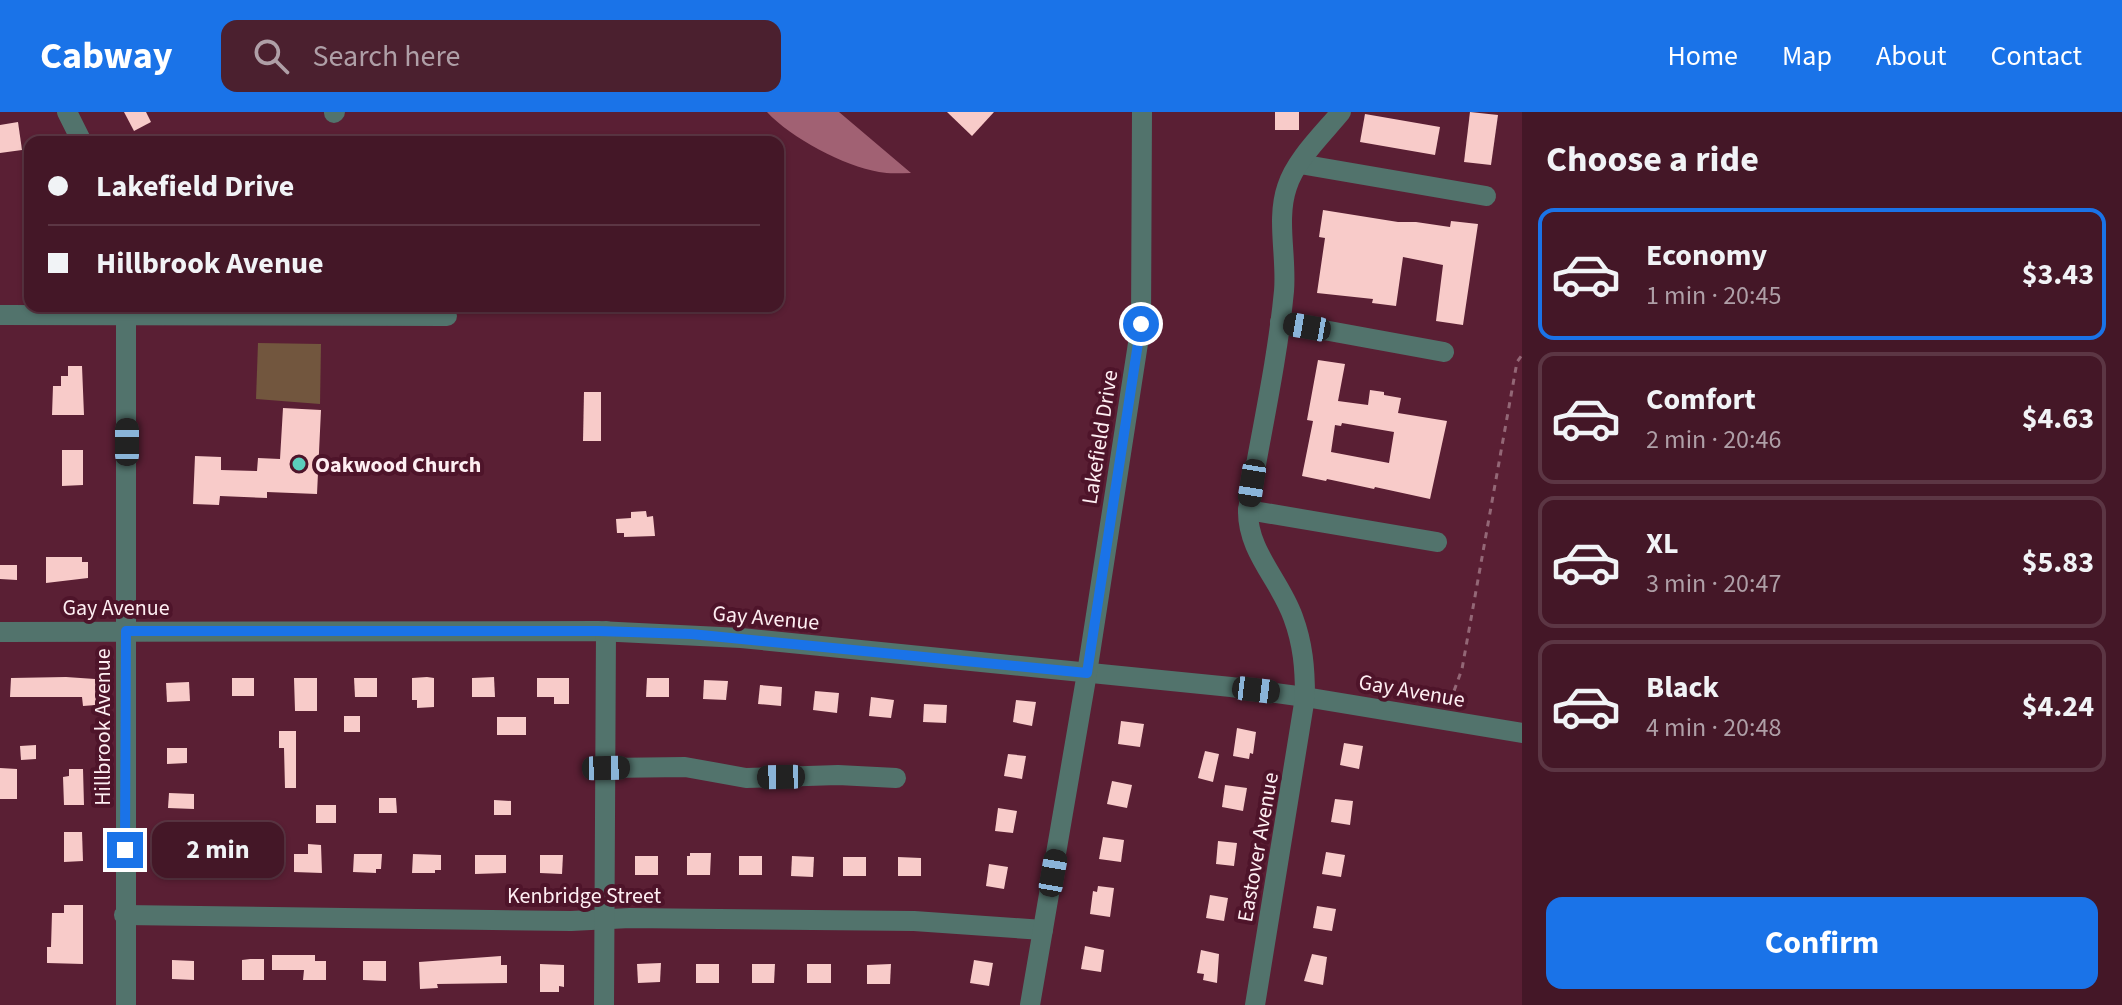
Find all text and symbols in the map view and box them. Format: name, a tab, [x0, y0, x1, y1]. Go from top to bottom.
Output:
search box	[221, 20, 781, 92]
text: Cabway	[40, 29, 173, 83]
icon: search	[249, 34, 293, 78]
text: Search here	[313, 35, 460, 78]
text: Home	[1667, 36, 1738, 76]
text: Map	[1782, 36, 1832, 76]
text: About	[1876, 36, 1947, 76]
text: Contact	[1991, 36, 2082, 76]
text: Choose a ride	[1546, 134, 1759, 185]
text: Lakefield Drive	[96, 165, 294, 208]
text: Economy	[1646, 234, 1767, 277]
icon: car	[1550, 238, 1622, 310]
text: Hillbrook Avenue	[96, 242, 324, 285]
text: $3.43	[2022, 253, 2094, 296]
text: 1 min · 20:45	[1646, 277, 1781, 314]
route start	[1123, 306, 1159, 342]
car	[1281, 311, 1333, 343]
street label: Lakefield Drive	[1074, 368, 1126, 507]
text: Comfort	[1646, 378, 1756, 421]
icon: car	[1550, 382, 1622, 454]
text: $4.63	[2022, 397, 2094, 440]
car	[115, 418, 139, 466]
text: 2 min · 20:46	[1646, 421, 1781, 458]
place label: Oakwood Church	[315, 449, 481, 481]
marker: Oakwood Church	[290, 455, 308, 473]
car	[1236, 457, 1268, 509]
text: XL	[1646, 522, 1679, 565]
icon: car	[1550, 526, 1622, 598]
text: $5.83	[2022, 541, 2094, 584]
text: 3 min · 20:47	[1646, 565, 1781, 602]
street label: Gay Avenue	[62, 592, 170, 624]
street label: Gay Avenue	[711, 597, 821, 639]
street label: Hillbrook Avenue	[87, 648, 119, 806]
street label: Gay Avenue	[1356, 666, 1467, 716]
text: Black	[1646, 666, 1719, 709]
icon: car	[1550, 670, 1622, 742]
car	[1231, 675, 1281, 705]
text: $4.24	[2022, 685, 2094, 728]
text: 4 min · 20:48	[1646, 709, 1781, 746]
car	[582, 756, 630, 780]
car	[757, 765, 805, 789]
street label: Eastover Avenue	[1229, 770, 1287, 924]
callout: 2 min	[153, 822, 285, 878]
text: 2 min	[186, 831, 250, 868]
route end	[107, 832, 143, 868]
car	[1037, 847, 1069, 899]
street label: Kenbridge Street	[507, 880, 662, 912]
button: Confirm	[1546, 897, 2098, 989]

